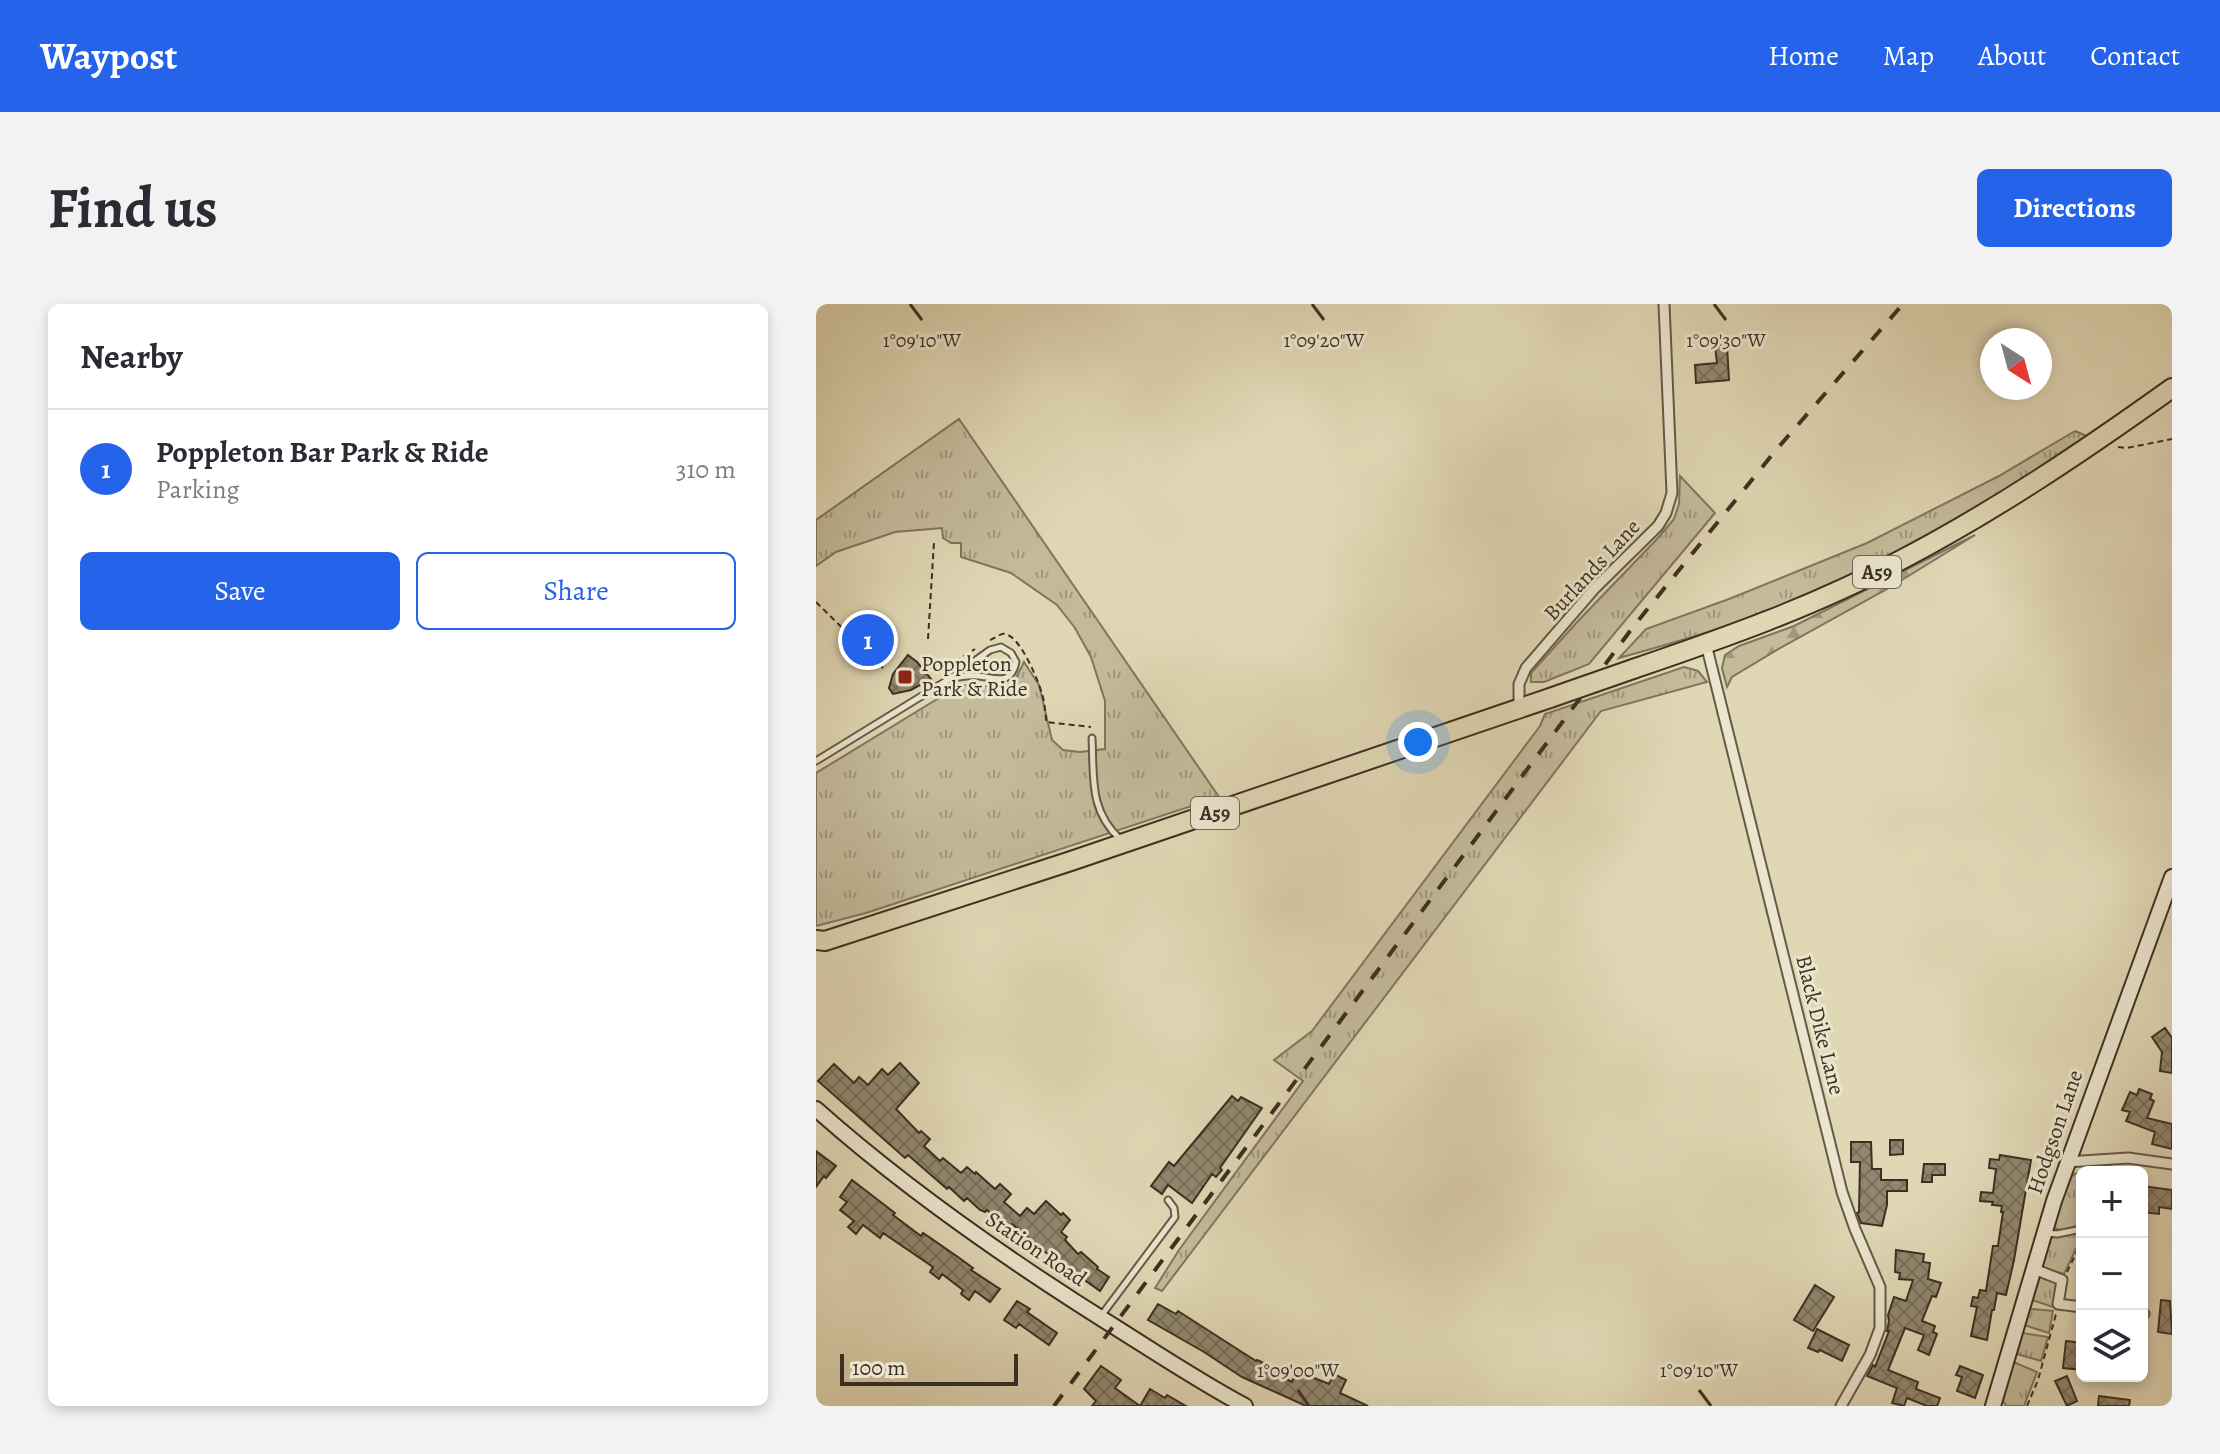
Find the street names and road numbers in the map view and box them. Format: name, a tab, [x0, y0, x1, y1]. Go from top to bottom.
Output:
street label: Burlands Lane	[1537, 512, 1647, 628]
road number: A59	[1853, 556, 1901, 588]
road number: A59	[1191, 797, 1239, 829]
street label: Black Dike Lane	[1788, 952, 1852, 1098]
street label: Hodgson Lane	[2020, 1066, 2090, 1198]
street label: Station Road	[980, 1204, 1093, 1294]

